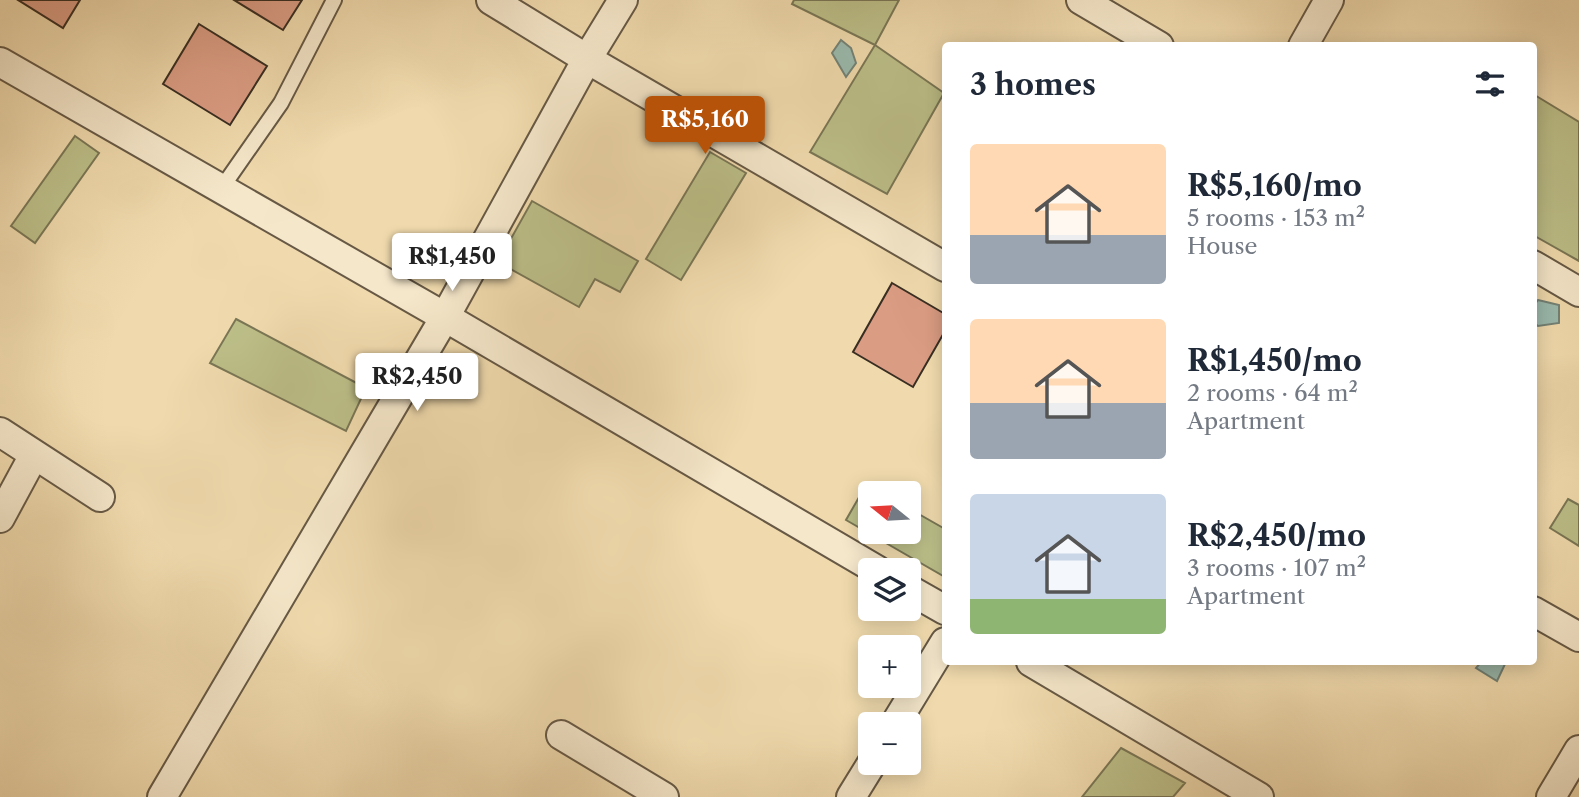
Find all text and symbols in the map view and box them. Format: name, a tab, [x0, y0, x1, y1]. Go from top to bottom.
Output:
icon: filters	[1471, 65, 1509, 103]
text: 3 homes	[970, 66, 1096, 103]
pin: R$5,160	[640, 96, 770, 156]
text: R$5,160	[661, 105, 749, 133]
text: R$5,160/mo	[1187, 167, 1362, 204]
icon: home	[1026, 172, 1110, 256]
text: 5 rooms · 153 m²	[1187, 204, 1365, 232]
text: House	[1187, 232, 1257, 260]
pin: R$1,450	[387, 233, 517, 293]
text: R$1,450	[408, 242, 496, 270]
text: R$1,450/mo	[1187, 342, 1362, 379]
icon: home	[1026, 347, 1110, 431]
pin: R$2,450	[352, 354, 482, 413]
text: R$2,450	[371, 362, 463, 390]
text: 2 rooms · 64 m²	[1187, 379, 1358, 407]
text: Apartment	[1187, 407, 1305, 435]
north arrow	[858, 481, 920, 544]
map controls	[858, 481, 921, 775]
text: R$2,450/mo	[1187, 517, 1366, 554]
icon: home	[1026, 522, 1110, 606]
text: 3 rooms · 107 m²	[1187, 554, 1366, 582]
button: layers	[858, 558, 921, 621]
text: Apartment	[1187, 582, 1305, 610]
button: +	[858, 635, 921, 698]
button: −	[858, 712, 921, 775]

